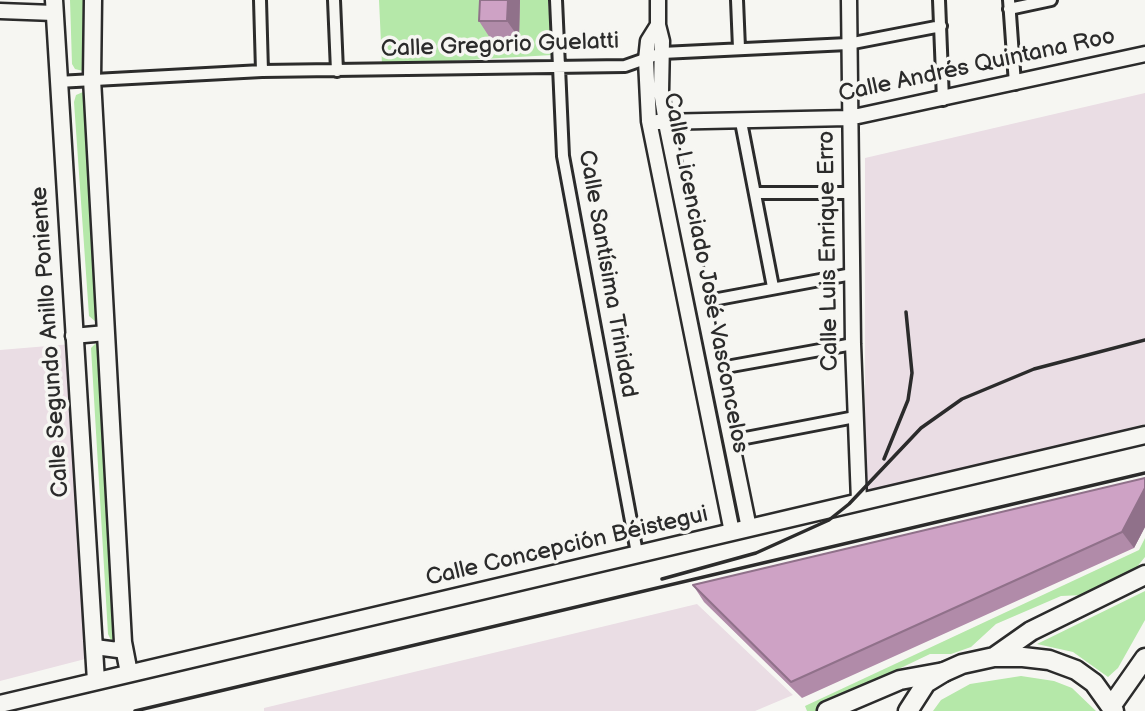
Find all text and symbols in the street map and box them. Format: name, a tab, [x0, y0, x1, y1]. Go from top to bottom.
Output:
street label: Calle Andrés Quintana Roo	[836, 23, 1118, 109]
street label: Calle Gregorio Guelatti	[380, 28, 620, 64]
street label: Calle Licenciado José Vasconcelos	[657, 91, 753, 455]
street label: Calle Luis Enrique Erro	[813, 130, 845, 372]
street label: Calle Santísima Trinidad	[572, 148, 642, 400]
street label: Calle Segundo Anillo Poniente	[26, 186, 76, 498]
street label: Calle Concepción Béistegui	[423, 501, 711, 593]

